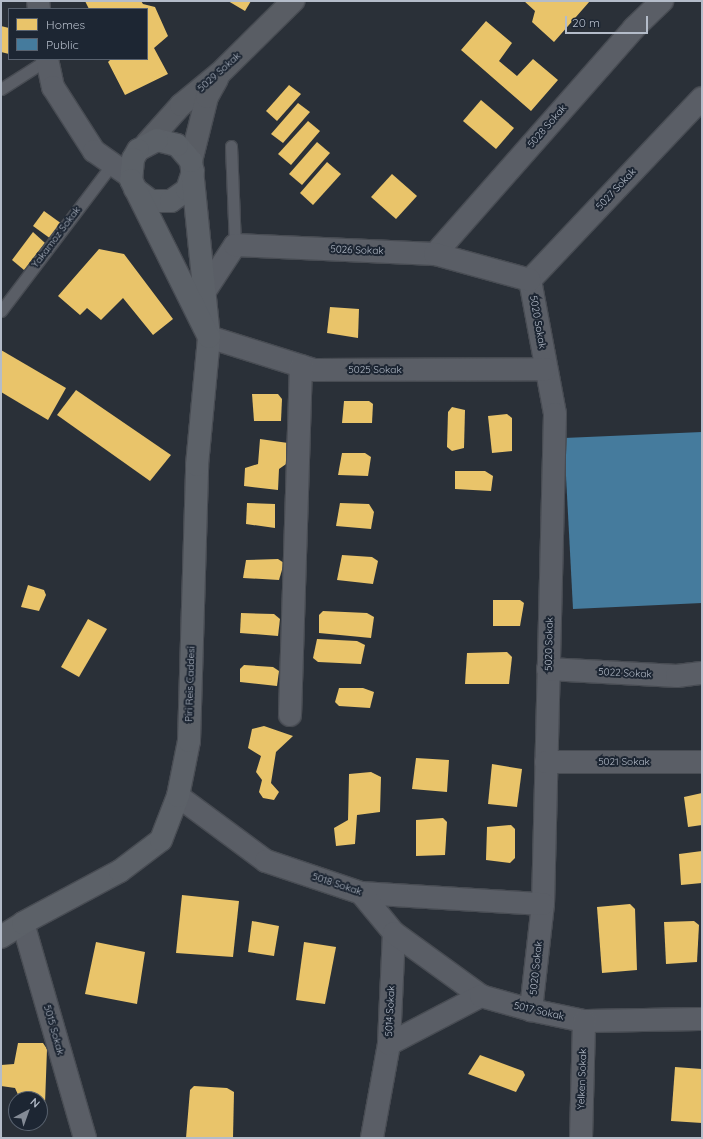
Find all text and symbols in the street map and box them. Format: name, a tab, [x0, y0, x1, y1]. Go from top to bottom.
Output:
legend	[8, 8, 148, 60]
scale bar	[567, 8, 650, 34]
text: 20 m	[572, 15, 600, 30]
text: Homes	[46, 17, 85, 32]
text: Public	[46, 37, 79, 52]
street label: 5029 Sokak	[195, 50, 243, 94]
street label: 5028 Sokak	[525, 102, 569, 150]
street label: 5027 Sokak	[594, 166, 638, 212]
street label: Yakamoz Sokak	[29, 204, 83, 270]
street label: 5026 Sokak	[330, 243, 384, 257]
street label: 5020 Sokak	[527, 294, 549, 350]
street label: 5025 Sokak	[348, 364, 402, 376]
street label: 5020 Sokak	[543, 617, 555, 671]
street label: Piri Reis Caddesi	[183, 646, 197, 722]
street label: 5022 Sokak	[598, 666, 652, 680]
street label: 5021 Sokak	[598, 756, 650, 768]
street label: 5018 Sokak	[311, 870, 363, 898]
street label: 5020 Sokak	[527, 941, 545, 995]
street label: 5014 Sokak	[383, 985, 397, 1037]
street label: 5017 Sokak	[513, 999, 565, 1023]
street label: 5015 Sokak	[41, 1004, 67, 1056]
street label: Yelken Sokak	[575, 1048, 589, 1110]
north arrow	[8, 1091, 48, 1131]
text: N	[28, 1095, 43, 1111]

